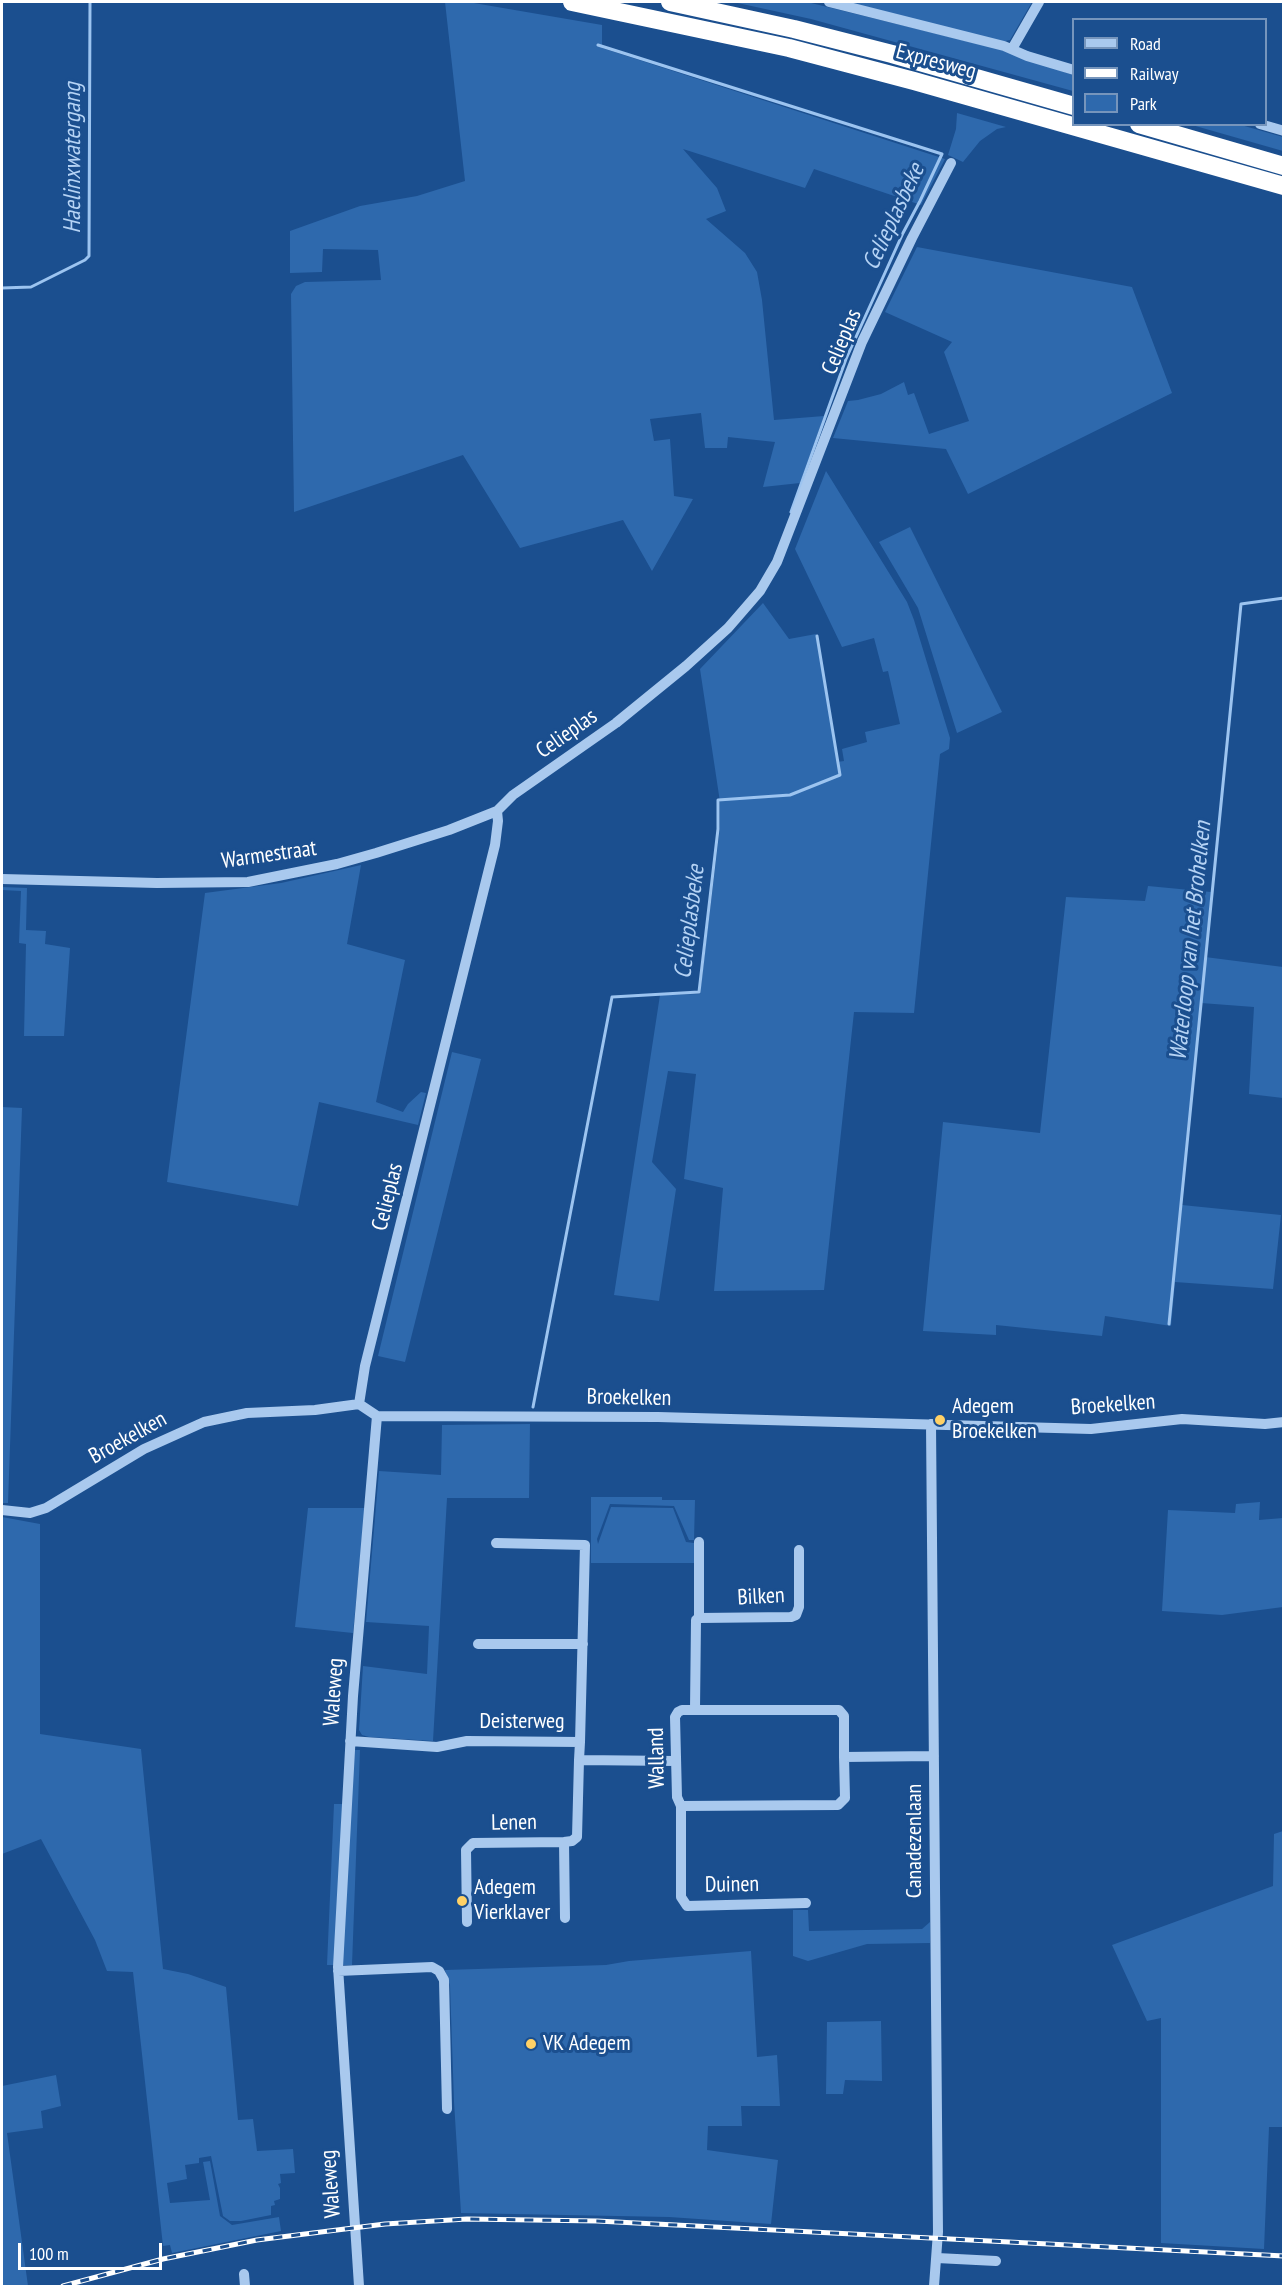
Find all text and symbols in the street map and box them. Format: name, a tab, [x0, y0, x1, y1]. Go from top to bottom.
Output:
legend	[1072, 18, 1267, 126]
text: Road	[1130, 32, 1161, 55]
street label: Expresweg	[893, 39, 979, 85]
text: Railway	[1130, 62, 1179, 85]
water label: Haelinxwatergang	[59, 82, 87, 234]
text: Park	[1130, 92, 1157, 115]
water label: Celieplasbeke	[857, 159, 931, 275]
street label: Celieplas	[816, 305, 868, 379]
street label: Celieplas	[531, 704, 603, 764]
water label: Waterloop van het Brohelken	[1164, 820, 1218, 1062]
street label: Warmestraat	[220, 835, 318, 875]
water label: Celieplasbeke	[669, 864, 711, 980]
street label: Celieplas	[367, 1161, 409, 1233]
street label: Broekelken	[586, 1384, 672, 1412]
street label: Broekelken	[1070, 1389, 1156, 1421]
place label: Adegem Broekelken	[952, 1394, 1037, 1446]
street label: Broekelken	[85, 1406, 171, 1470]
marker: Adegem Broekelken	[933, 1413, 947, 1427]
street label: Bilken	[737, 1583, 785, 1611]
street label: Waleweg	[318, 1657, 350, 1727]
street label: Deisterweg	[479, 1709, 565, 1735]
street label: Walland	[643, 1727, 671, 1789]
street label: Canadezenlaan	[902, 1784, 928, 1898]
street label: Lenen	[491, 1809, 537, 1837]
street label: Duinen	[705, 1871, 759, 1899]
place label: Adegem Vierklaver	[474, 1875, 550, 1927]
marker: Adegem Vierklaver	[455, 1894, 469, 1908]
place label: VK Adegem	[543, 2031, 630, 2057]
marker: VK Adegem	[524, 2037, 538, 2051]
street label: Waleweg	[315, 2149, 347, 2219]
scale bar	[21, 2231, 165, 2269]
text: 100 m	[29, 2242, 69, 2265]

